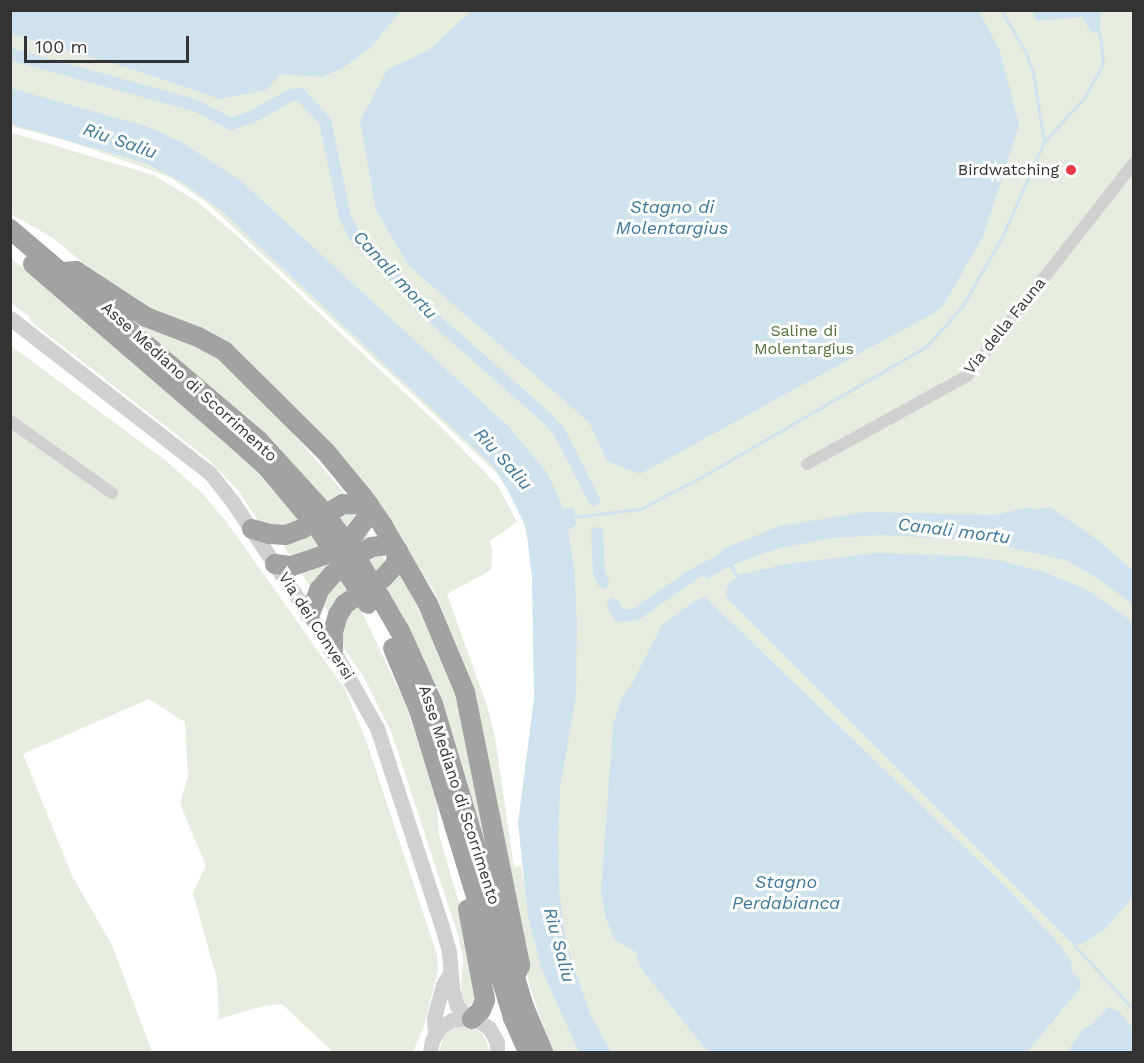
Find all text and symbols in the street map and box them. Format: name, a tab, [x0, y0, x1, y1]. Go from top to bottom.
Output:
scale bar	[27, 24, 192, 62]
text: 100 m	[35, 36, 88, 57]
water label: Riu Saliu	[80, 118, 160, 164]
place label: Birdwatching	[958, 160, 1059, 180]
marker: Birdwatching	[1064, 163, 1078, 177]
water label: Stagno di Molentargius	[616, 197, 728, 240]
water label: Canali mortu	[349, 226, 441, 324]
street label: Via della Fauna	[960, 274, 1050, 378]
street label: Asse Mediano di Scorrimento	[97, 298, 281, 466]
park label: Saline di Molentargius	[754, 321, 854, 359]
water label: Riu Saliu	[469, 423, 537, 495]
water label: Canali mortu	[897, 513, 1011, 549]
street label: Via dei Conversi	[274, 568, 358, 684]
street label: Asse Mediano di Scorrimento	[414, 683, 504, 907]
water label: Stagno Perdabianca	[732, 872, 840, 914]
water label: Riu Saliu	[539, 905, 579, 985]

